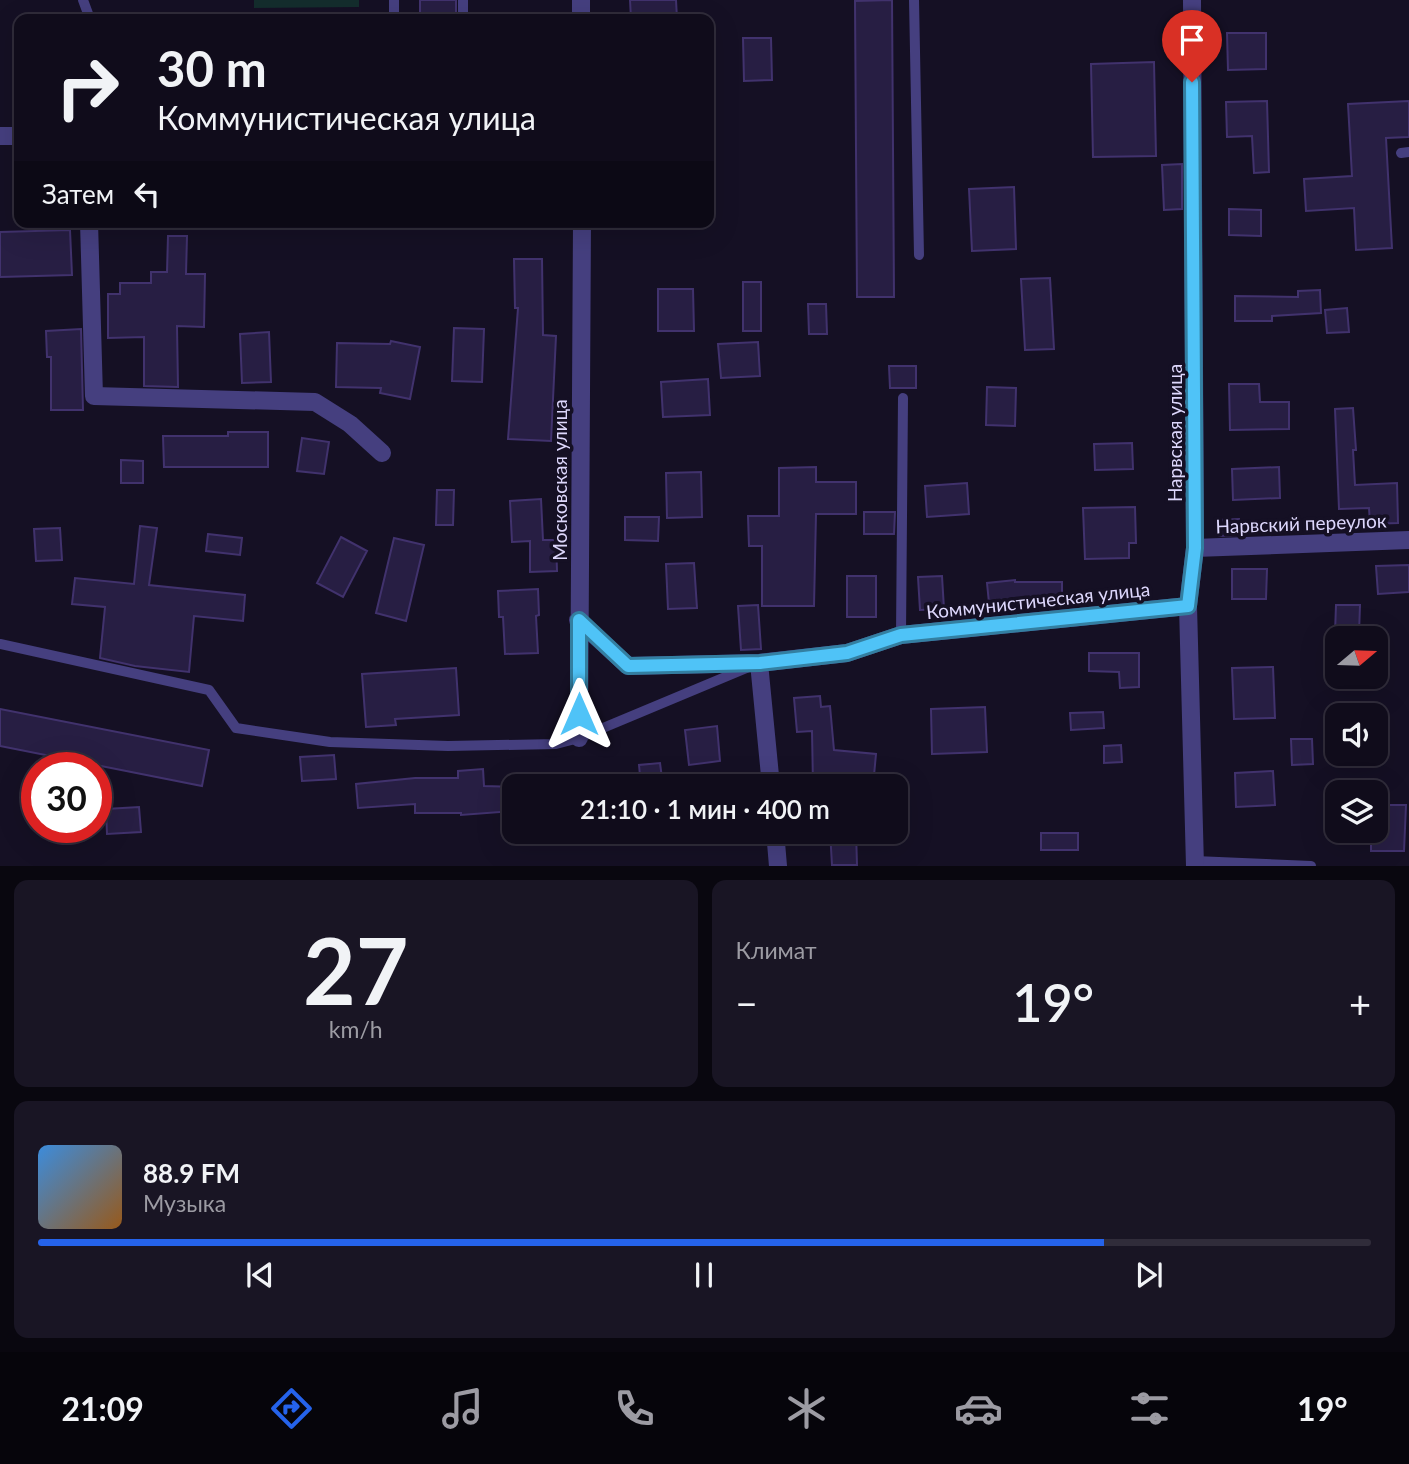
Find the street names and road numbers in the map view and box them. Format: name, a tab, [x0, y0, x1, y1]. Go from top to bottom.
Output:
street label: Нарвская улица	[1163, 364, 1186, 502]
street label: Московская улица	[548, 399, 571, 561]
street label: Нарвский переулок	[1215, 509, 1387, 537]
street label: Коммунистическая улица	[925, 577, 1151, 623]

